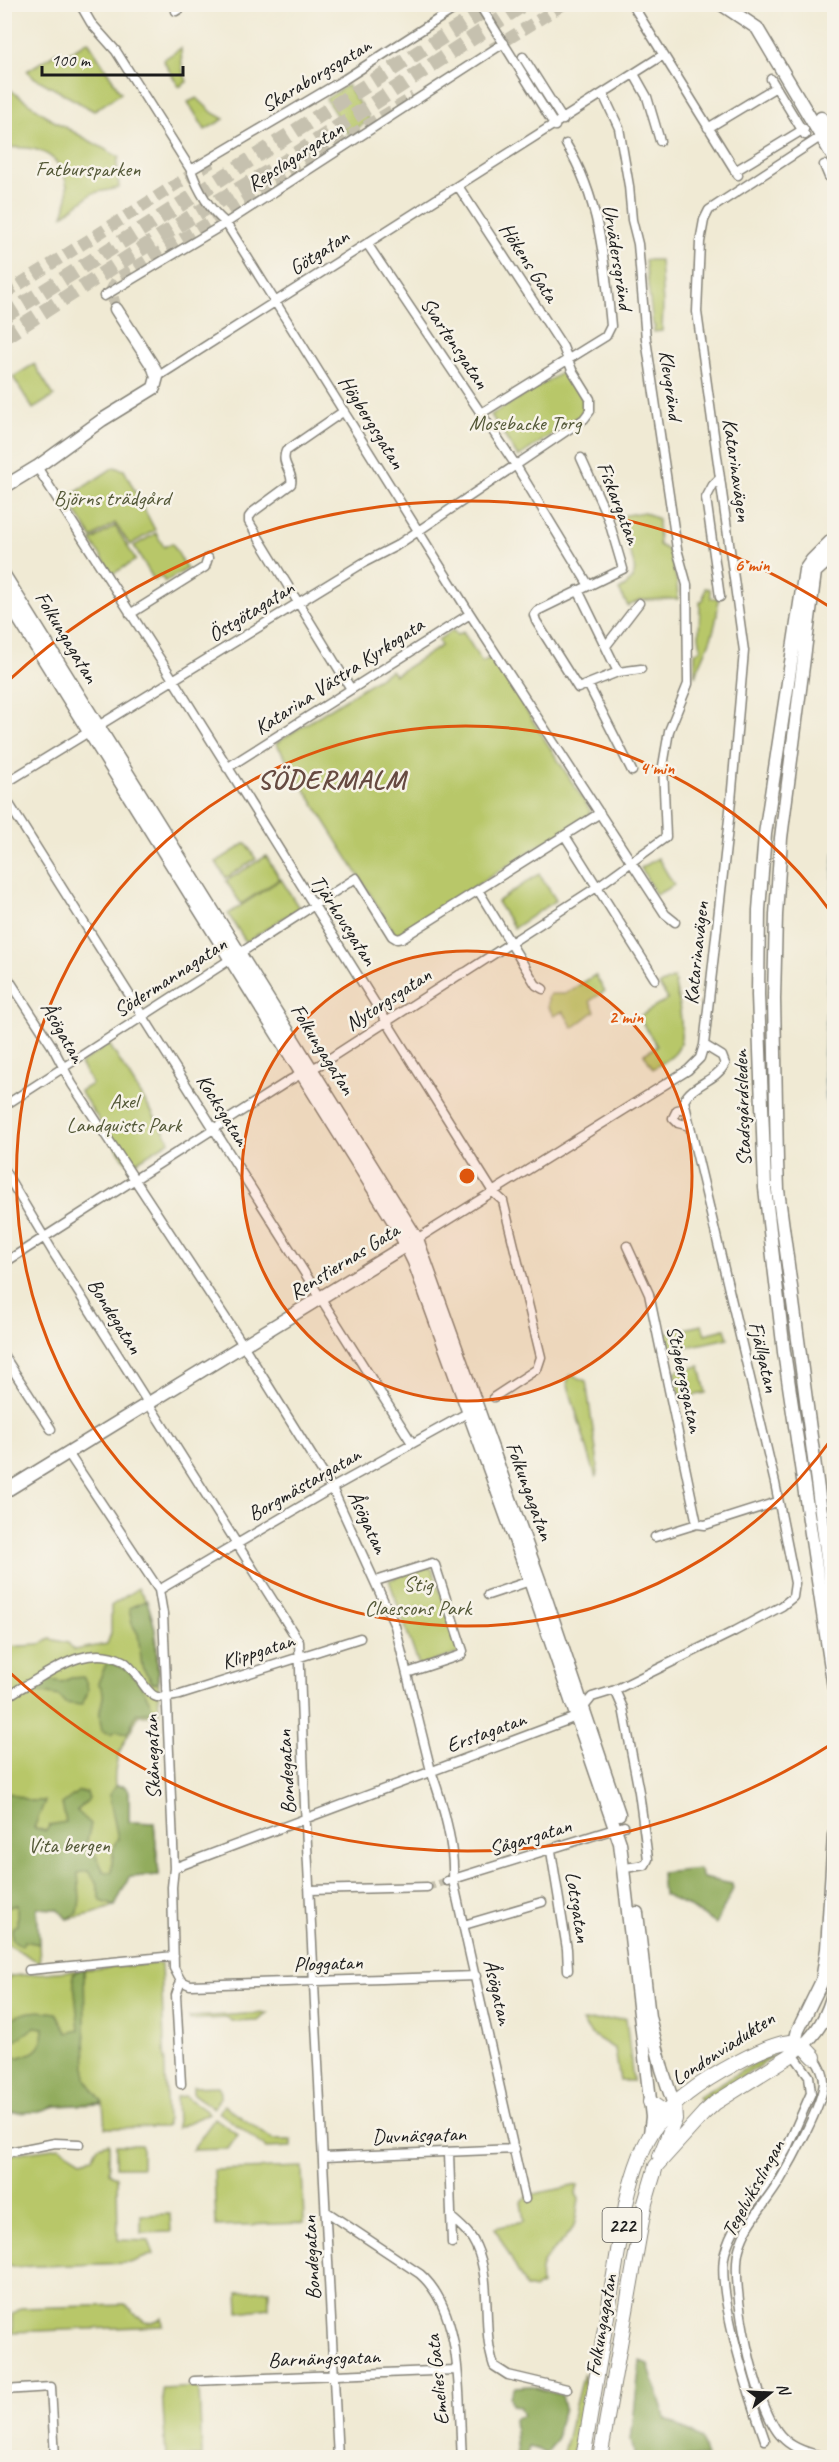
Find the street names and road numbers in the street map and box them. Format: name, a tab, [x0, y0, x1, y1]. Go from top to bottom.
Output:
street label: Skaraborgsgatan	[256, 31, 377, 118]
street label: Repslagargatan	[242, 115, 349, 197]
street label: Urvädersgränd	[597, 203, 640, 315]
street label: Hökens Gata	[494, 217, 566, 309]
street label: Götgatan	[284, 223, 354, 281]
street label: Svartensgatan	[415, 292, 495, 394]
street label: Klevgränd	[653, 349, 689, 425]
street label: Högbergsgatan	[333, 370, 411, 474]
street label: Katarinavägen	[717, 417, 757, 524]
street label: Fiskargatan	[591, 458, 647, 549]
street label: Östgötagatan	[203, 574, 299, 648]
street label: Folkungagatan	[29, 586, 105, 688]
street label: Katarina Västra Kyrkogata	[249, 611, 430, 740]
street label: Tjärhovsgatan	[305, 870, 383, 971]
street label: Katarinavägen	[678, 900, 714, 1006]
street label: Södermannagatan	[109, 931, 232, 1023]
street label: Nytorgsgatan	[340, 961, 436, 1036]
street label: Åsögatan	[35, 997, 92, 1069]
street label: Folkungagatan	[285, 999, 361, 1100]
street label: Stadsgårdsleden	[727, 1048, 757, 1167]
street label: Kocksgatan	[191, 1069, 256, 1152]
street label: Renstiernas Gata	[284, 1216, 406, 1305]
street label: Bondegatan	[82, 1273, 149, 1359]
street label: Fjällgatan	[743, 1319, 785, 1395]
street label: Stigbergsgatan	[661, 1323, 709, 1436]
street label: Folkungagatan	[500, 1438, 560, 1544]
street label: Borgmästargatan	[243, 1440, 366, 1527]
street label: Åsögatan	[342, 1486, 395, 1559]
street label: Klippgatan	[218, 1627, 299, 1675]
street label: Erstagatan	[443, 1705, 531, 1758]
street label: Skånegatan	[138, 1714, 166, 1800]
street label: Bondegatan	[271, 1729, 301, 1815]
street label: Sågargatan	[486, 1812, 575, 1862]
street label: Lotsgatan	[560, 1870, 597, 1945]
street label: Ploggatan	[293, 1949, 364, 1977]
street label: Åsögatan	[478, 1957, 519, 2029]
street label: Londonviadukten	[666, 2005, 780, 2091]
street label: Duvnäsgatan	[372, 2120, 467, 2150]
street label: Tegelviksslingan	[716, 2134, 791, 2241]
road number: 222	[602, 2208, 642, 2242]
street label: Bondegatan	[296, 2215, 326, 2301]
street label: Folkungagatan	[579, 2272, 623, 2378]
street label: Emelies Gata	[419, 2332, 455, 2427]
street label: Barnängsgatan	[268, 2343, 382, 2373]

